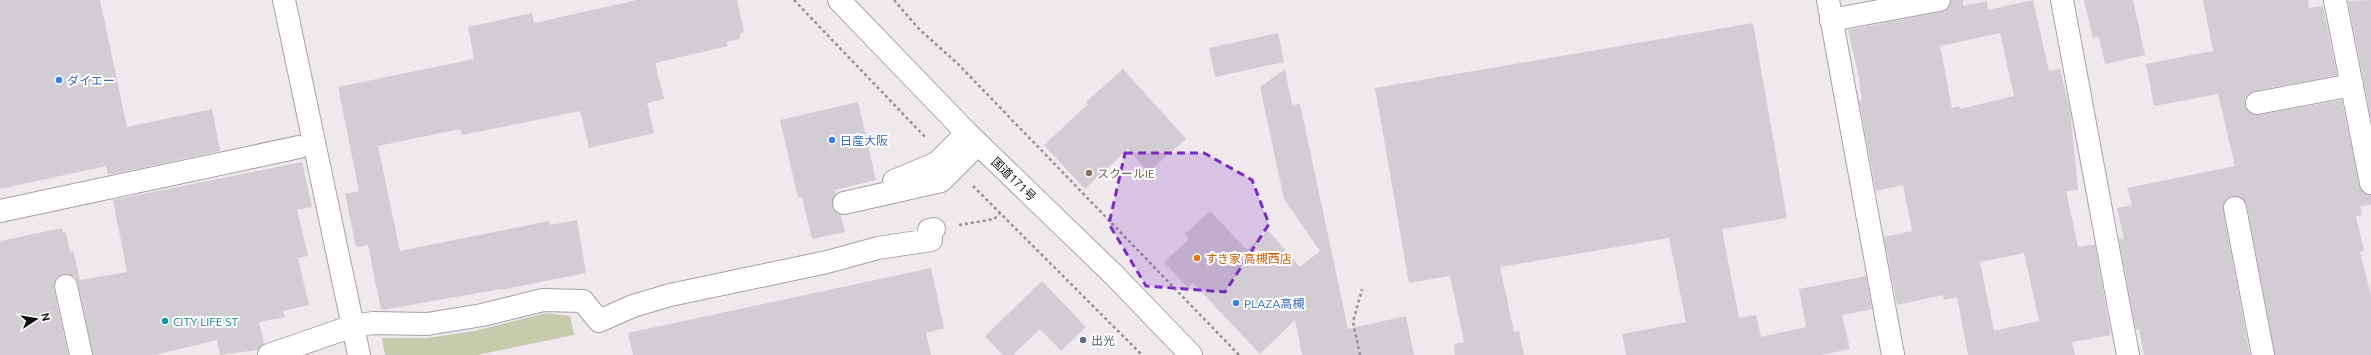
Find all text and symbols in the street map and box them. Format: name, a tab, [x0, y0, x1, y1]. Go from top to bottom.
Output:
place label: ダイエー	[67, 74, 115, 87]
marker: ダイエー	[54, 75, 64, 85]
place label: 日産大阪	[840, 134, 888, 147]
marker: 日産大阪	[827, 135, 837, 145]
street label: 国道171号	[989, 155, 1039, 203]
place label: スクールIE	[1097, 167, 1155, 180]
marker: スクールIE	[1084, 168, 1094, 178]
place label: すき家 高槻西店	[1205, 252, 1292, 265]
marker: すき家 高槻西店	[1192, 253, 1202, 263]
place label: PLAZA高槻	[1244, 297, 1304, 310]
marker: PLAZA高槻	[1231, 298, 1241, 308]
north arrow	[16, 299, 56, 339]
text: N	[39, 312, 53, 322]
place label: CITY LIFE ST	[173, 315, 238, 328]
marker: CITY LIFE ST	[160, 316, 170, 326]
place label: 出光	[1091, 334, 1115, 347]
marker: 出光	[1078, 335, 1088, 345]

